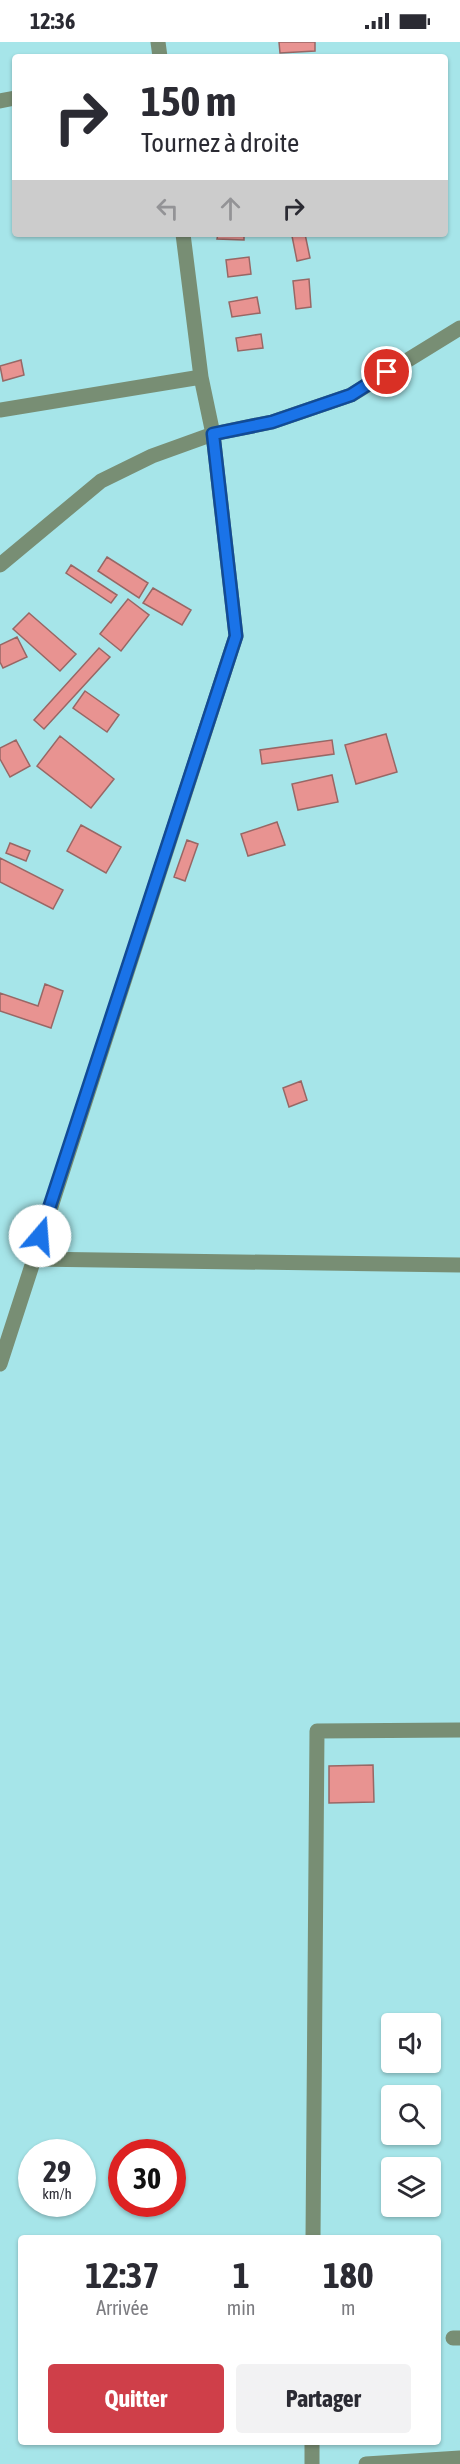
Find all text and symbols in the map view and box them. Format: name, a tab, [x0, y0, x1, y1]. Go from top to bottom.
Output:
text: 12:36	[30, 8, 75, 34]
text: 150 m	[141, 77, 236, 125]
icon: right	[42, 78, 120, 156]
text: Tournez à droite	[141, 127, 299, 158]
icon: left	[151, 192, 184, 225]
icon: ahead	[214, 192, 247, 225]
icon: right	[277, 192, 310, 225]
pin	[361, 346, 412, 397]
icon: arrive	[370, 355, 403, 388]
position arrow	[8, 1204, 72, 1268]
map controls	[381, 2013, 441, 2217]
button: sound	[381, 2013, 441, 2073]
button: search	[381, 2085, 441, 2145]
speed limit sign: 30	[108, 2139, 186, 2217]
text: 29	[43, 2154, 71, 2188]
button: layers	[381, 2157, 441, 2217]
text: km/h	[42, 2185, 72, 2202]
text: 12:37	[85, 2254, 159, 2296]
text: 1	[233, 2254, 250, 2296]
text: 180	[323, 2254, 374, 2296]
text: Arrivée	[96, 2296, 149, 2319]
text: min	[227, 2296, 256, 2319]
text: m	[341, 2296, 355, 2319]
button: Quitter	[48, 2364, 224, 2433]
button: Partager	[236, 2364, 411, 2433]

